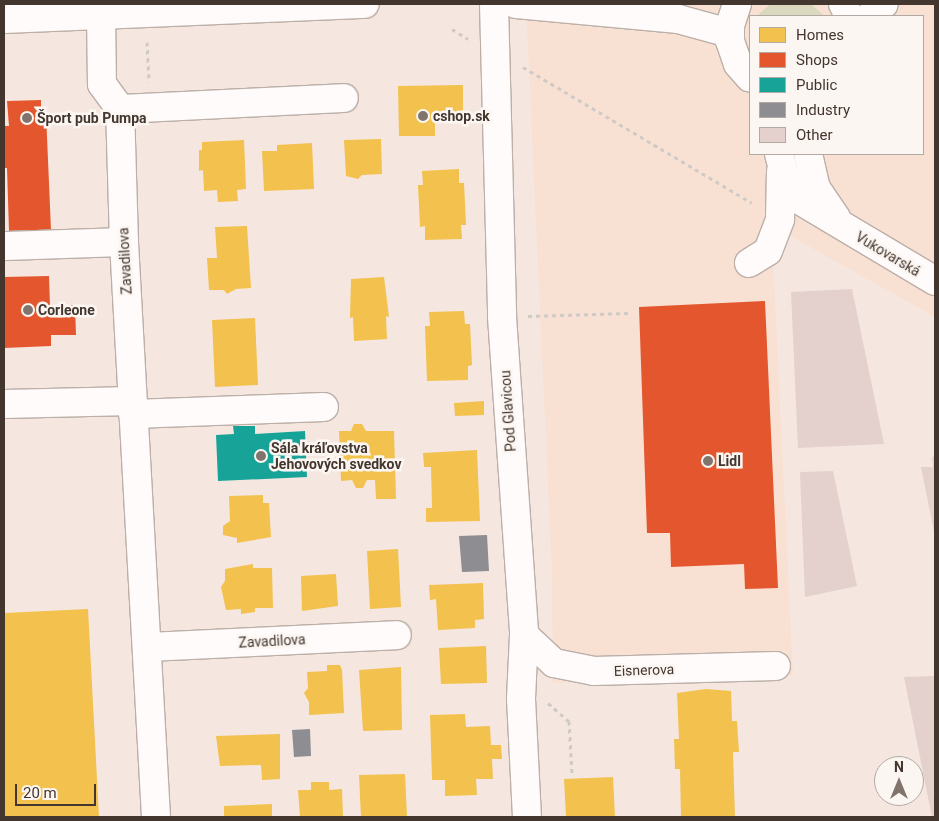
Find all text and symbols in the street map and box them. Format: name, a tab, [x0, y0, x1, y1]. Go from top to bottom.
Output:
legend	[749, 15, 924, 155]
text: Homes	[796, 26, 844, 44]
text: Shops	[796, 51, 838, 69]
text: Public	[796, 76, 837, 94]
text: Industry	[796, 101, 850, 119]
place label: cshop.sk	[433, 108, 490, 124]
place label: Šport pub Pumpa	[37, 110, 147, 126]
marker: cshop.sk	[417, 110, 429, 122]
marker: Šport pub Pumpa	[21, 112, 33, 124]
text: Other	[796, 126, 833, 144]
street label: Zavadilova	[115, 227, 135, 295]
street label: Vukovarská	[853, 228, 923, 280]
place label: Corleone	[38, 302, 95, 318]
marker: Corleone	[22, 304, 34, 316]
street label: Pod Glavicou	[497, 370, 519, 452]
place label: Sála kráľovstva Jehovových svedkov	[271, 440, 401, 472]
marker: Sála kráľovstva Jehovových svedkov	[255, 450, 267, 462]
place label: Lidl	[718, 453, 741, 469]
marker: Lidl	[702, 455, 714, 467]
street label: Zavadilova	[238, 631, 306, 651]
street label: Eisnerova	[613, 661, 675, 679]
north arrow	[874, 756, 924, 806]
text: N	[894, 759, 904, 775]
scale bar	[18, 774, 99, 806]
text: 20 m	[23, 784, 57, 802]

